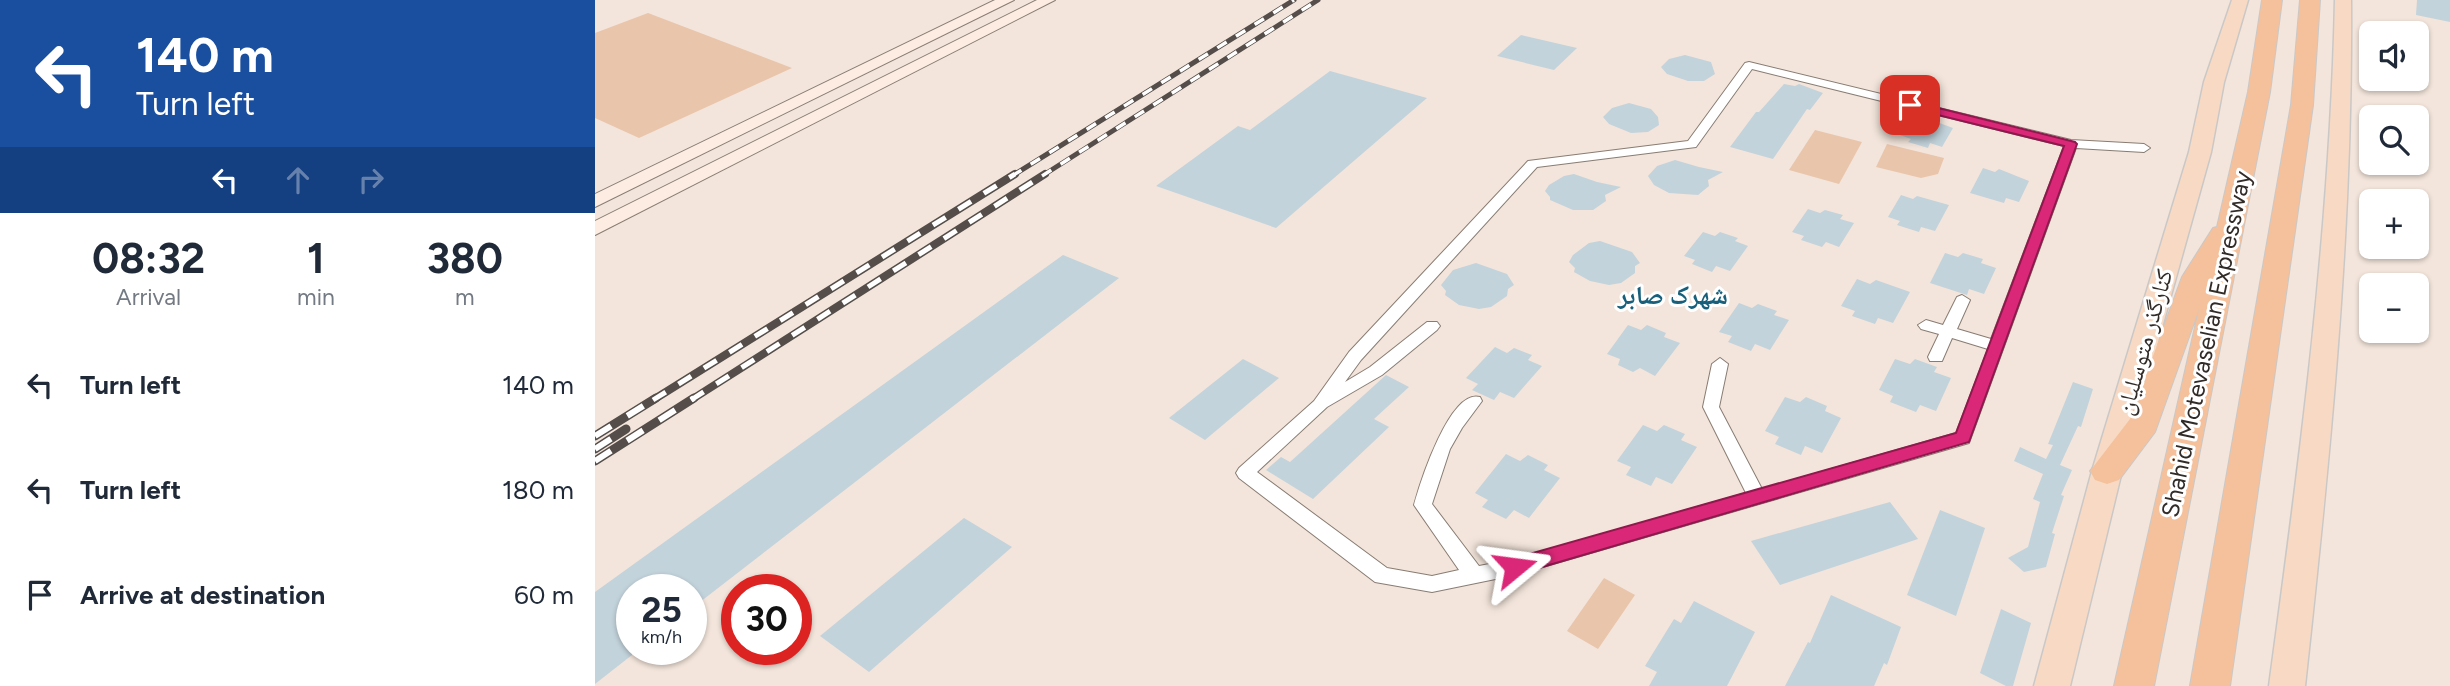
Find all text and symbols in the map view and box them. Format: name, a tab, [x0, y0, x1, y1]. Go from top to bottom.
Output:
map controls	[2359, 21, 2429, 343]
button: sound	[2359, 21, 2429, 91]
text: 140 m	[136, 25, 274, 84]
icon: left	[21, 28, 112, 119]
pin	[1880, 75, 1940, 135]
text: Turn left	[136, 85, 255, 123]
icon: arrive	[1891, 86, 1929, 124]
button: search	[2359, 105, 2429, 175]
icon: left	[206, 161, 244, 199]
icon: ahead	[279, 161, 317, 199]
icon: right	[352, 161, 390, 199]
street label: Shahid Motevaselian Expressway	[2155, 168, 2257, 520]
button: +	[2359, 189, 2429, 259]
text: 08:32	[92, 233, 205, 284]
text: 1	[307, 233, 325, 284]
text: 380	[427, 233, 503, 284]
street label: کنارگذر متوسلیان	[2109, 266, 2179, 418]
button: −	[2359, 273, 2429, 343]
district label: شهرک صابر	[1617, 279, 1728, 311]
text: Arrival	[116, 283, 181, 311]
text: min	[297, 283, 335, 311]
text: m	[455, 283, 475, 311]
icon: left	[21, 366, 59, 404]
text: Turn left	[80, 369, 181, 401]
text: 140 m	[502, 369, 574, 401]
icon: left	[21, 471, 59, 509]
text: Turn left	[80, 474, 181, 506]
text: 180 m	[502, 474, 574, 506]
position arrow	[1478, 530, 1552, 604]
speed limit sign: 30	[721, 574, 812, 665]
icon: arrive	[21, 576, 59, 614]
text: Arrive at destination	[80, 579, 325, 611]
text: 60 m	[514, 579, 574, 611]
text: 25	[641, 589, 682, 631]
text: km/h	[641, 626, 682, 648]

